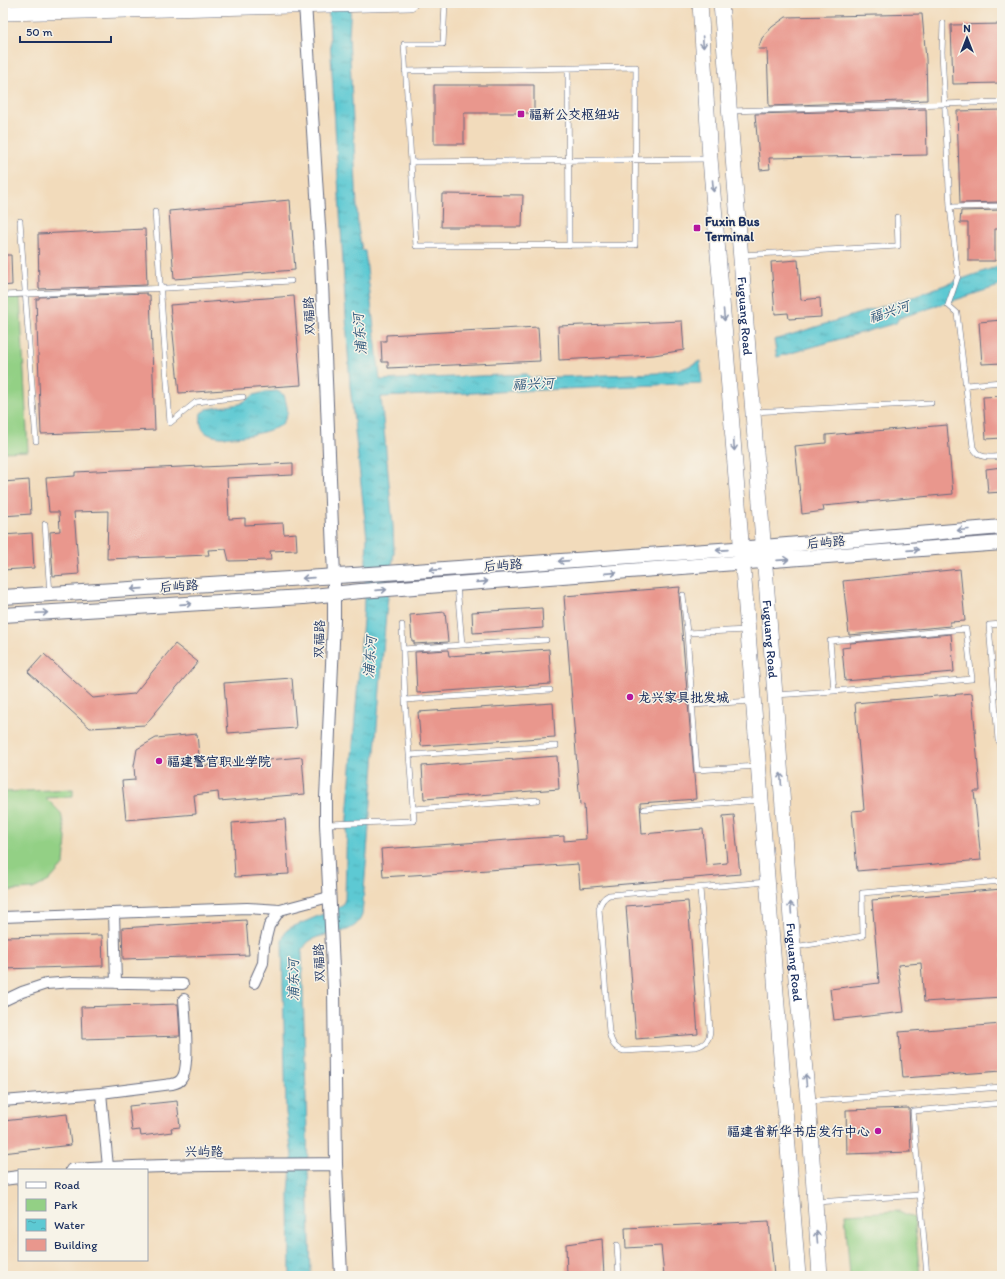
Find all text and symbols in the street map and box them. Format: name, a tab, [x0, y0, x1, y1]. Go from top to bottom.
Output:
scale bar	[20, 18, 111, 44]
north arrow	[947, 18, 987, 58]
text: N	[963, 22, 971, 35]
text: 50 m	[26, 25, 52, 39]
one-way arrow	[699, 35, 706, 48]
place label: 福新公交枢纽站	[529, 107, 620, 122]
marker: 福新公交枢纽站	[516, 109, 526, 119]
one-way arrow	[709, 179, 716, 192]
place label: Fuxin Bus Terminal	[704, 214, 760, 244]
marker: Fuxin Bus Terminal	[692, 223, 702, 233]
street label: Fuguang Road	[735, 276, 756, 356]
street label: 双福路	[301, 296, 317, 336]
water label: 福兴河	[866, 297, 914, 327]
one-way arrow	[720, 308, 727, 321]
water label: 浦东河	[350, 310, 370, 356]
water label: 福兴河	[512, 374, 556, 394]
one-way arrow	[730, 438, 737, 451]
one-way arrow	[957, 526, 970, 534]
street label: 后屿路	[806, 533, 846, 551]
one-way arrow	[716, 546, 729, 553]
one-way arrow	[906, 546, 919, 553]
street label: 后屿路	[483, 556, 523, 574]
one-way arrow	[776, 556, 789, 563]
one-way arrow	[558, 557, 571, 564]
one-way arrow	[429, 566, 442, 573]
one-way arrow	[605, 569, 618, 576]
one-way arrow	[302, 574, 315, 581]
street label: 后屿路	[159, 577, 199, 595]
one-way arrow	[475, 579, 488, 586]
one-way arrow	[131, 585, 144, 593]
one-way arrow	[374, 586, 387, 593]
street label: Fuguang Road	[760, 599, 781, 679]
one-way arrow	[179, 600, 192, 608]
one-way arrow	[35, 609, 48, 616]
street label: 双福路	[311, 619, 327, 659]
water label: 浦东河	[360, 633, 380, 679]
place label: 龙兴家具批发城	[638, 690, 729, 705]
marker: 龙兴家具批发城	[625, 692, 635, 702]
place label: 福建警官职业学院	[167, 754, 271, 769]
marker: 福建警官职业学院	[154, 756, 164, 766]
one-way arrow	[778, 773, 785, 786]
one-way arrow	[787, 902, 794, 915]
street label: Fuguang Road	[784, 922, 806, 1002]
street label: 双福路	[311, 943, 327, 983]
water label: 浦东河	[285, 957, 302, 1001]
one-way arrow	[802, 1074, 809, 1087]
place label: 福建省新华书店发行中心	[727, 1124, 870, 1139]
marker: 福建省新华书店发行中心	[873, 1126, 883, 1136]
street label: 兴屿路	[184, 1144, 224, 1159]
legend	[18, 1169, 148, 1261]
text: Road	[54, 1178, 80, 1192]
text: Park	[54, 1198, 78, 1212]
text: Water	[54, 1218, 85, 1232]
one-way arrow	[813, 1231, 820, 1244]
text: Building	[54, 1238, 98, 1252]

